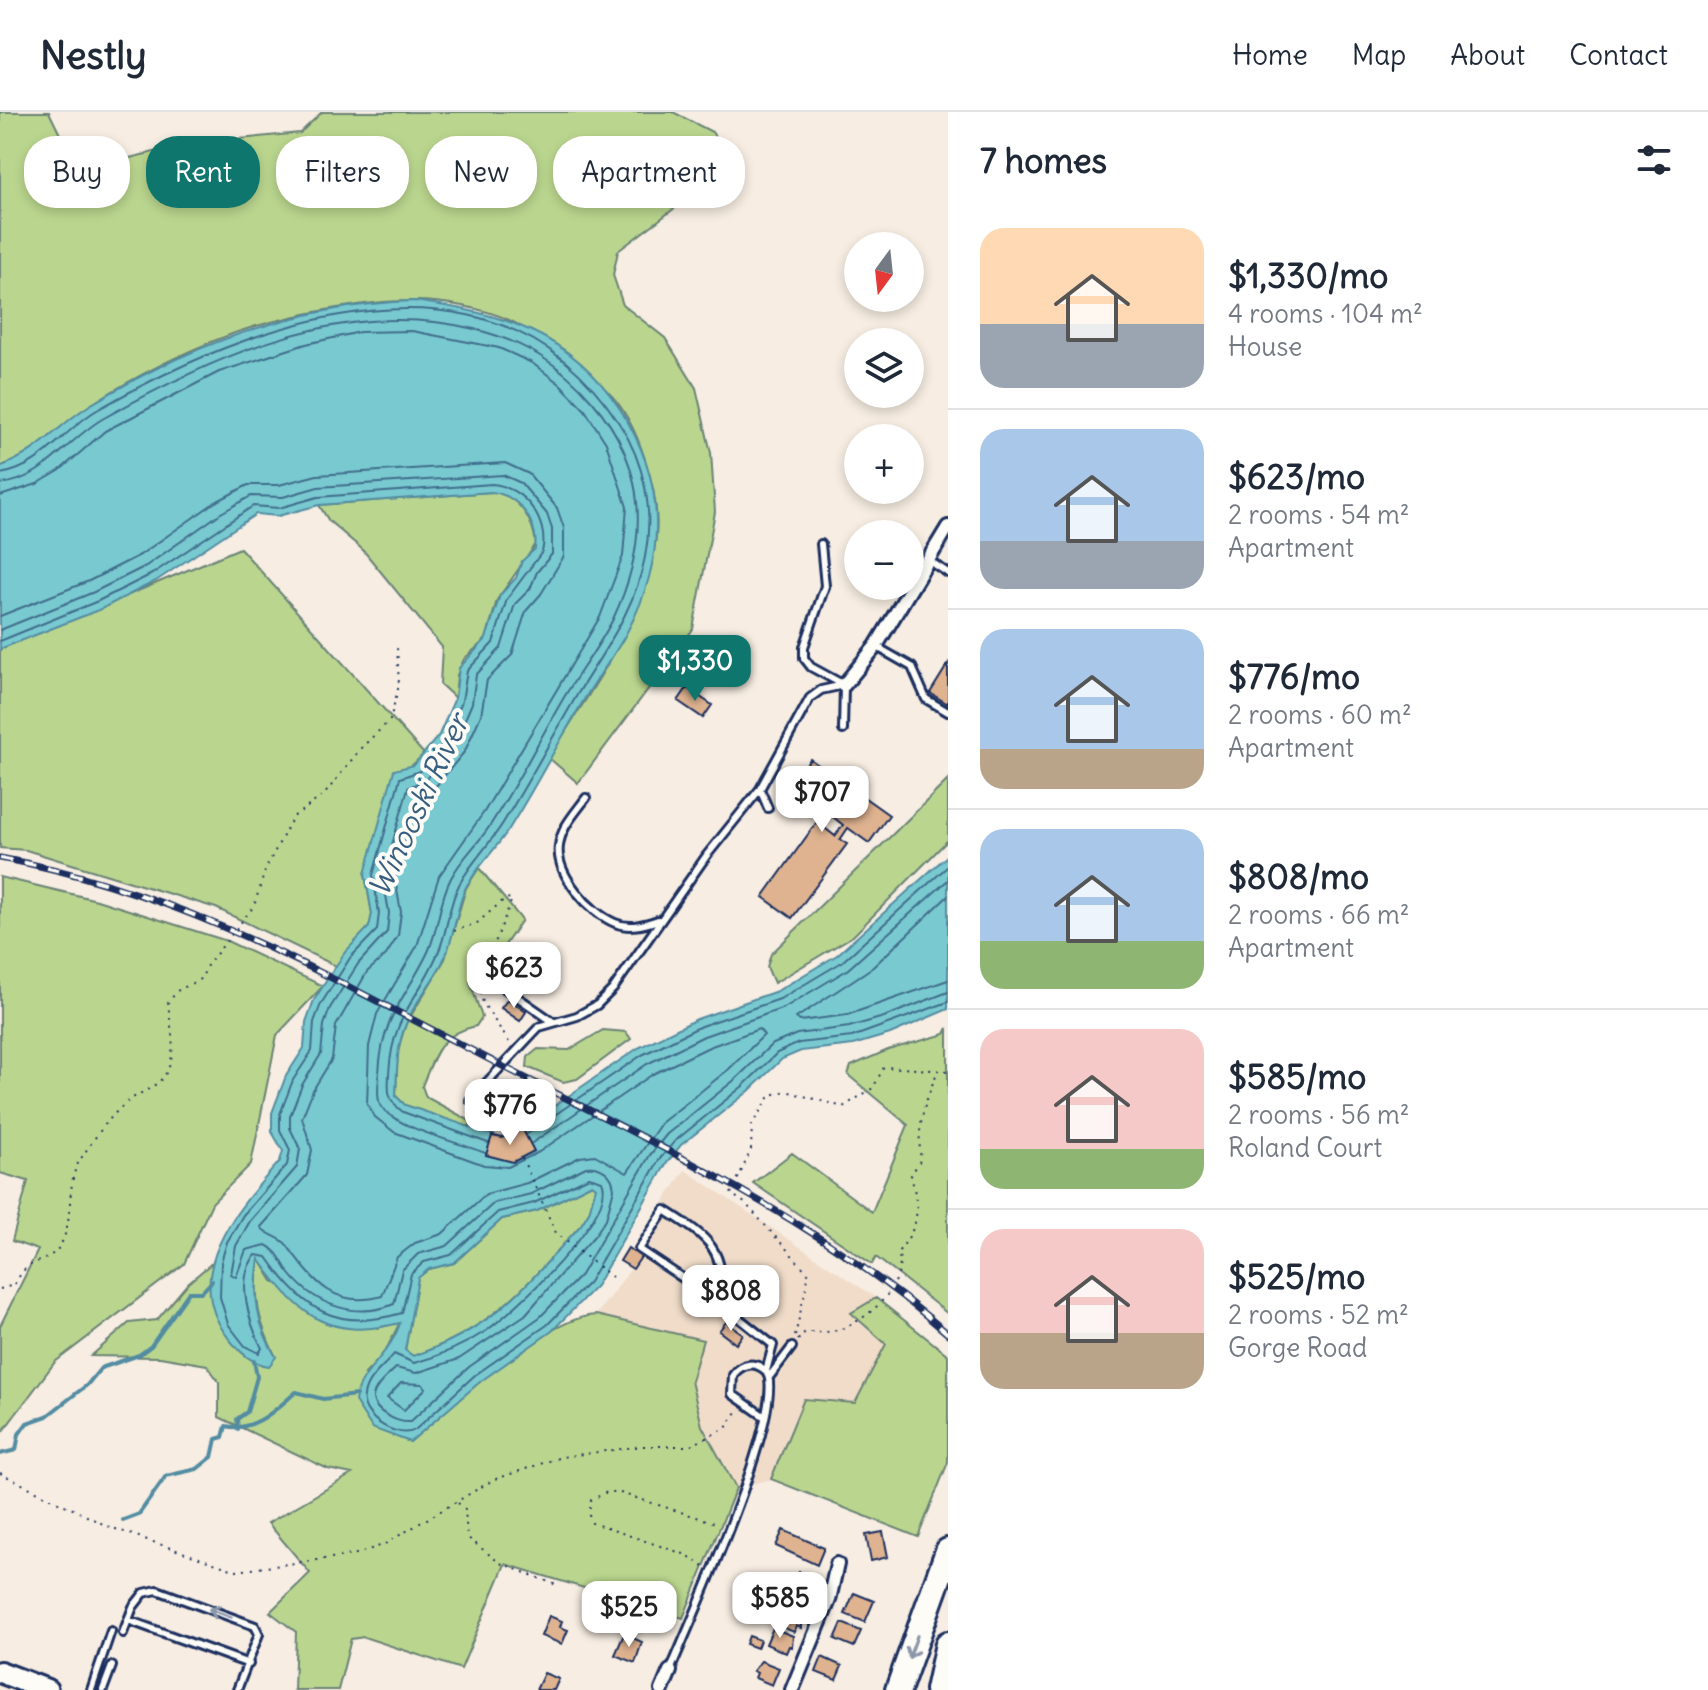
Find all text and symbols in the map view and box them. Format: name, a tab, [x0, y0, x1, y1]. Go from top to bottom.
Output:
text: Nestly	[40, 32, 147, 79]
text: Home	[1232, 37, 1308, 73]
text: Map	[1352, 37, 1406, 73]
text: About	[1450, 37, 1525, 73]
text: Contact	[1569, 37, 1668, 73]
chip: Buy	[24, 136, 130, 208]
chip: Rent	[146, 136, 260, 208]
chip: Filters	[276, 136, 409, 208]
chip: New	[425, 136, 537, 208]
chip: Apartment	[553, 136, 745, 208]
icon: filters	[1632, 138, 1676, 182]
text: 7 homes	[980, 139, 1107, 182]
north arrow	[844, 232, 924, 312]
map controls	[844, 232, 924, 600]
text: $1,330/mo	[1228, 254, 1388, 297]
icon: home	[1044, 260, 1140, 356]
text: 4 rooms · 104 m²	[1228, 297, 1423, 330]
button: layers	[844, 328, 924, 408]
text: House	[1228, 330, 1302, 363]
button: +	[844, 424, 924, 504]
text: $623/mo	[1228, 455, 1365, 498]
icon: home	[1044, 461, 1140, 557]
text: 2 rooms · 54 m²	[1228, 498, 1410, 531]
button: −	[844, 520, 924, 600]
text: Apartment	[1228, 531, 1354, 564]
pin: $1,330	[630, 635, 760, 703]
text: $1,330	[657, 644, 733, 677]
text: $776/mo	[1228, 655, 1360, 698]
icon: home	[1044, 661, 1140, 757]
text: 2 rooms · 60 m²	[1228, 698, 1412, 731]
water label: Winooski River	[359, 704, 478, 902]
text: Apartment	[1228, 731, 1354, 764]
pin: $707	[775, 766, 869, 834]
text: $707	[794, 775, 850, 808]
text: $808/mo	[1228, 855, 1369, 898]
icon: home	[1044, 861, 1140, 957]
text: 2 rooms · 66 m²	[1228, 898, 1410, 931]
text: Apartment	[1228, 931, 1354, 964]
pin: $623	[467, 942, 561, 1010]
text: $623	[485, 951, 543, 984]
text: $585/mo	[1228, 1055, 1366, 1098]
icon: home	[1044, 1061, 1140, 1157]
pin: $776	[463, 1079, 557, 1147]
text: $776	[483, 1088, 537, 1121]
text: 2 rooms · 56 m²	[1228, 1098, 1409, 1131]
text: Roland Court	[1228, 1131, 1382, 1164]
text: $525/mo	[1228, 1255, 1365, 1298]
icon: home	[1044, 1261, 1140, 1357]
pin: $808	[684, 1265, 778, 1333]
text: $808	[700, 1274, 762, 1307]
text: 2 rooms · 52 m²	[1228, 1298, 1409, 1331]
text: Gorge Road	[1228, 1331, 1367, 1364]
pin: $585	[733, 1572, 827, 1640]
pin: $525	[582, 1581, 676, 1649]
text: $585	[750, 1581, 810, 1614]
text: $525	[600, 1590, 658, 1623]
one-way arrow	[208, 1605, 233, 1620]
one-way arrow	[905, 1634, 919, 1658]

